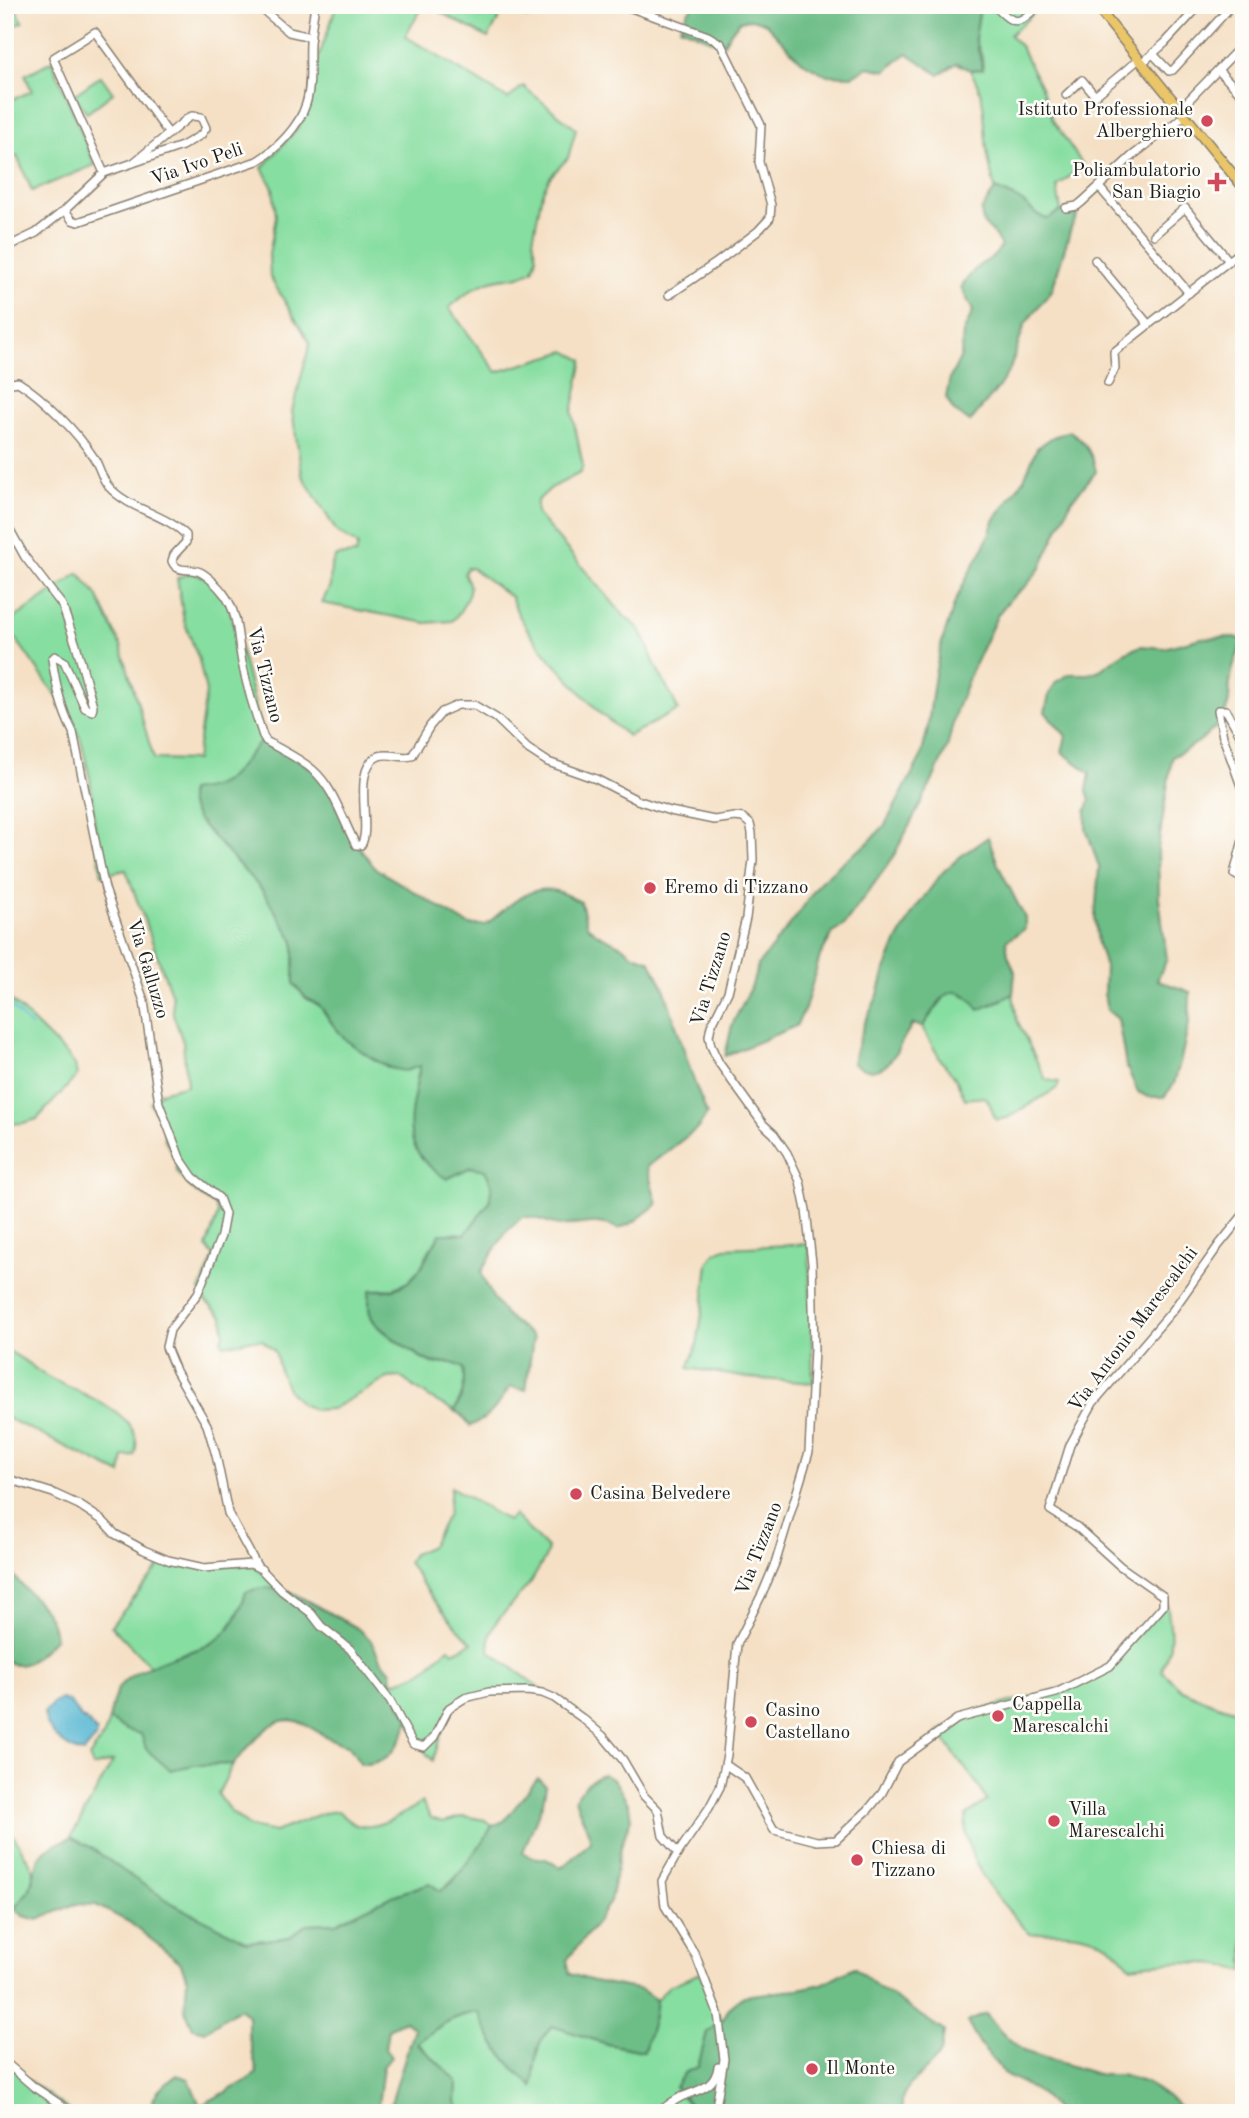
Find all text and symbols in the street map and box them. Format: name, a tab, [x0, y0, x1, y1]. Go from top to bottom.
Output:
place label: Istituto Professionale Alberghiero	[1018, 101, 1193, 142]
marker: Istituto Professionale Alberghiero	[1199, 113, 1215, 129]
street label: Via Ivo Peli	[149, 140, 245, 190]
place label: Poliambulatorio San Biagio	[1072, 162, 1201, 203]
marker: Poliambulatorio San Biagio	[1207, 172, 1227, 192]
street label: Via Tizzano	[243, 625, 285, 725]
place label: Eremo di Tizzano	[664, 879, 808, 898]
marker: Eremo di Tizzano	[642, 880, 658, 896]
street label: Via Galluzzo	[123, 917, 171, 1021]
street label: Via Tizzano	[689, 929, 735, 1029]
street label: Via Antonio Marescalchi	[1066, 1244, 1202, 1416]
place label: Casina Belvedere	[590, 1485, 731, 1504]
marker: Casina Belvedere	[568, 1486, 584, 1502]
street label: Via Tizzano	[734, 1500, 786, 1598]
place label: Cappella Marescalchi	[1012, 1696, 1109, 1737]
place label: Casino Castellano	[765, 1702, 850, 1743]
marker: Cappella Marescalchi	[990, 1708, 1006, 1724]
marker: Casino Castellano	[743, 1714, 759, 1730]
place label: Villa Marescalchi	[1068, 1801, 1165, 1842]
marker: Villa Marescalchi	[1046, 1813, 1062, 1829]
place label: Chiesa di Tizzano	[871, 1840, 946, 1881]
marker: Chiesa di Tizzano	[849, 1852, 865, 1868]
place label: Il Monte	[826, 2060, 895, 2079]
marker: Il Monte	[804, 2061, 820, 2077]

